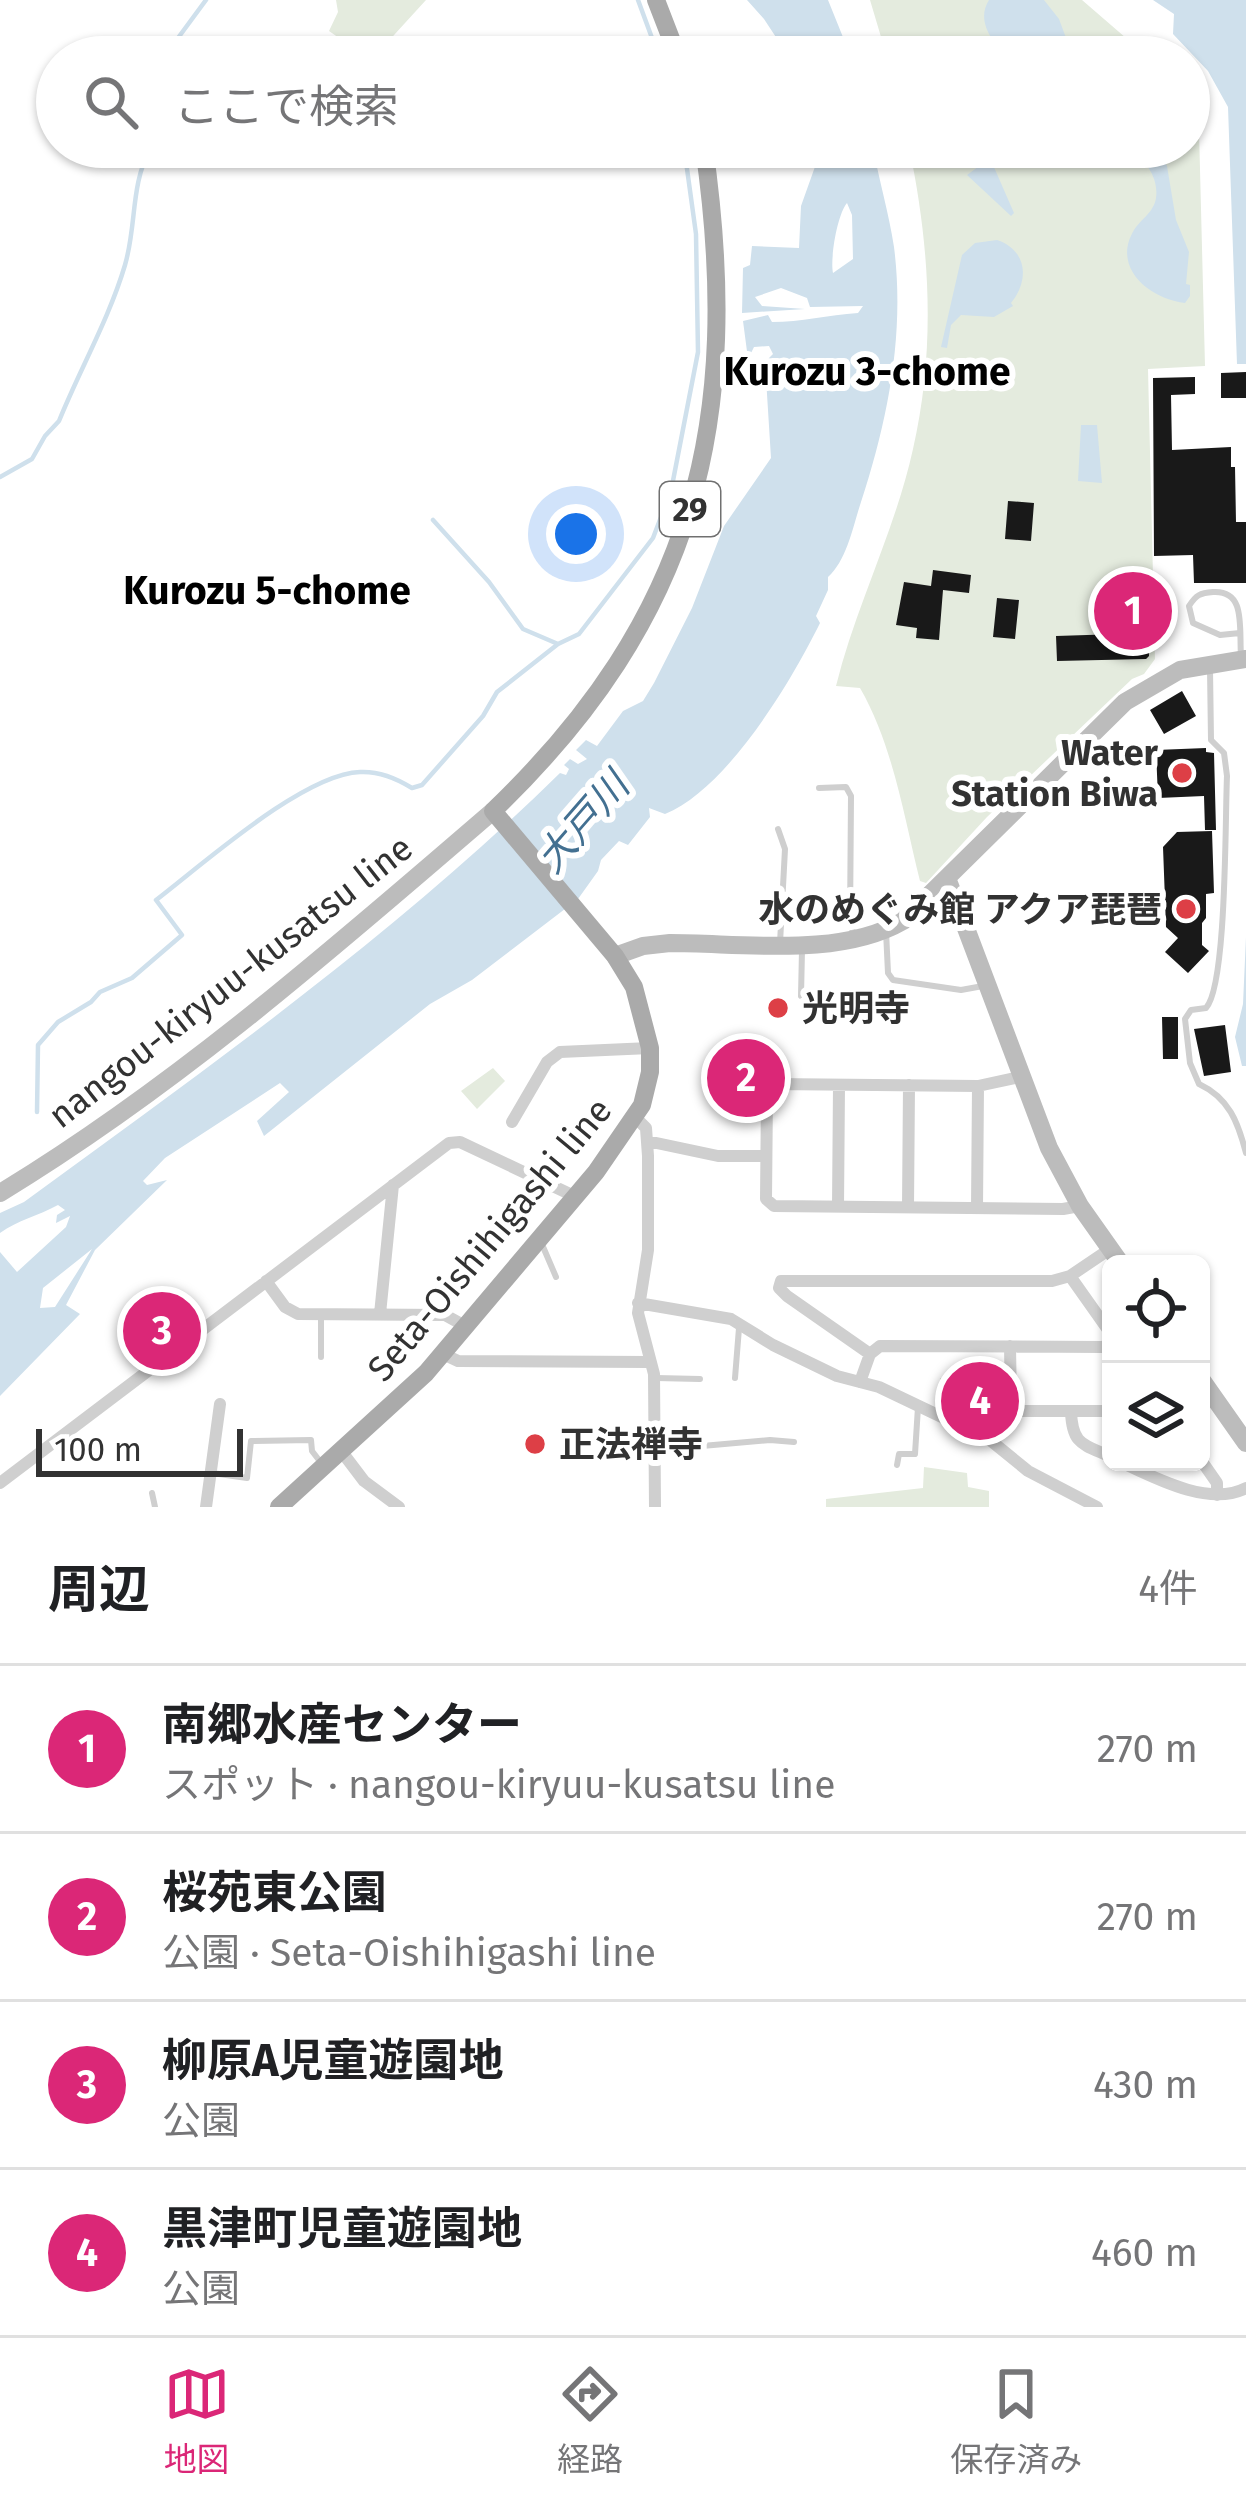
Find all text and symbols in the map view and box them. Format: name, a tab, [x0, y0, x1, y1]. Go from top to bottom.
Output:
search box	[36, 36, 1210, 168]
icon: search	[78, 69, 144, 135]
text: ここで検索	[174, 80, 399, 134]
district label: Kurozu 3-chome	[723, 349, 1011, 395]
road number: 29	[660, 482, 720, 536]
your location	[546, 504, 606, 564]
pin: 1	[1094, 566, 1172, 656]
district label: Kurozu 5-chome	[123, 568, 411, 614]
place label: Water Station Biwa	[951, 731, 1159, 816]
water label: 大戸川	[527, 760, 641, 882]
marker: Water Station Biwa	[1169, 760, 1195, 786]
street label: nangou-kiryuu-kusatsu line	[40, 826, 421, 1138]
place label: 水のめぐみ館 アクア琵琶	[758, 888, 1162, 932]
marker: 水のめぐみ館 アクア琵琶	[1173, 896, 1199, 922]
place label: 光明寺	[802, 987, 910, 1031]
marker: 光明寺	[765, 995, 791, 1021]
pin: 2	[707, 1033, 785, 1123]
street label: Seta-Oishihigashi line	[358, 1089, 621, 1390]
map controls	[1102, 1255, 1210, 1471]
button: locate	[1102, 1255, 1210, 1363]
pin: 3	[123, 1286, 201, 1376]
pin: 4	[941, 1356, 1019, 1446]
button: layers	[1102, 1363, 1210, 1471]
scale bar	[36, 1423, 243, 1476]
place label: 正法禅寺	[559, 1423, 703, 1467]
text: 100 m	[54, 1430, 142, 1470]
marker: 正法禅寺	[522, 1431, 548, 1457]
text: 周辺	[48, 1559, 150, 1621]
text: 4件	[1138, 1566, 1198, 1612]
text: 南郷水産センター	[162, 1698, 522, 1752]
text: 1	[78, 1726, 96, 1772]
text: 270 m	[1097, 1726, 1198, 1772]
text: スポット · nangou-kiryuu-kusatsu line	[162, 1762, 835, 1808]
text: 桜苑東公園	[162, 1866, 387, 1920]
text: 2	[77, 1894, 97, 1940]
text: 270 m	[1097, 1894, 1198, 1940]
text: 公園 · Seta-Oishihigashi line	[162, 1930, 656, 1976]
text: 柳原A児童遊園地	[162, 2034, 504, 2088]
text: 3	[77, 2062, 97, 2108]
text: 430 m	[1093, 2062, 1198, 2108]
text: 公園	[162, 2098, 240, 2144]
text: 黒津町児童遊園地	[162, 2202, 522, 2256]
text: 4	[76, 2230, 98, 2276]
text: 460 m	[1091, 2230, 1198, 2276]
text: 公園	[162, 2266, 240, 2312]
tab: 地図	[164, 2361, 230, 2481]
tab: 経路	[557, 2361, 623, 2481]
tab: 保存済み	[950, 2361, 1082, 2481]

